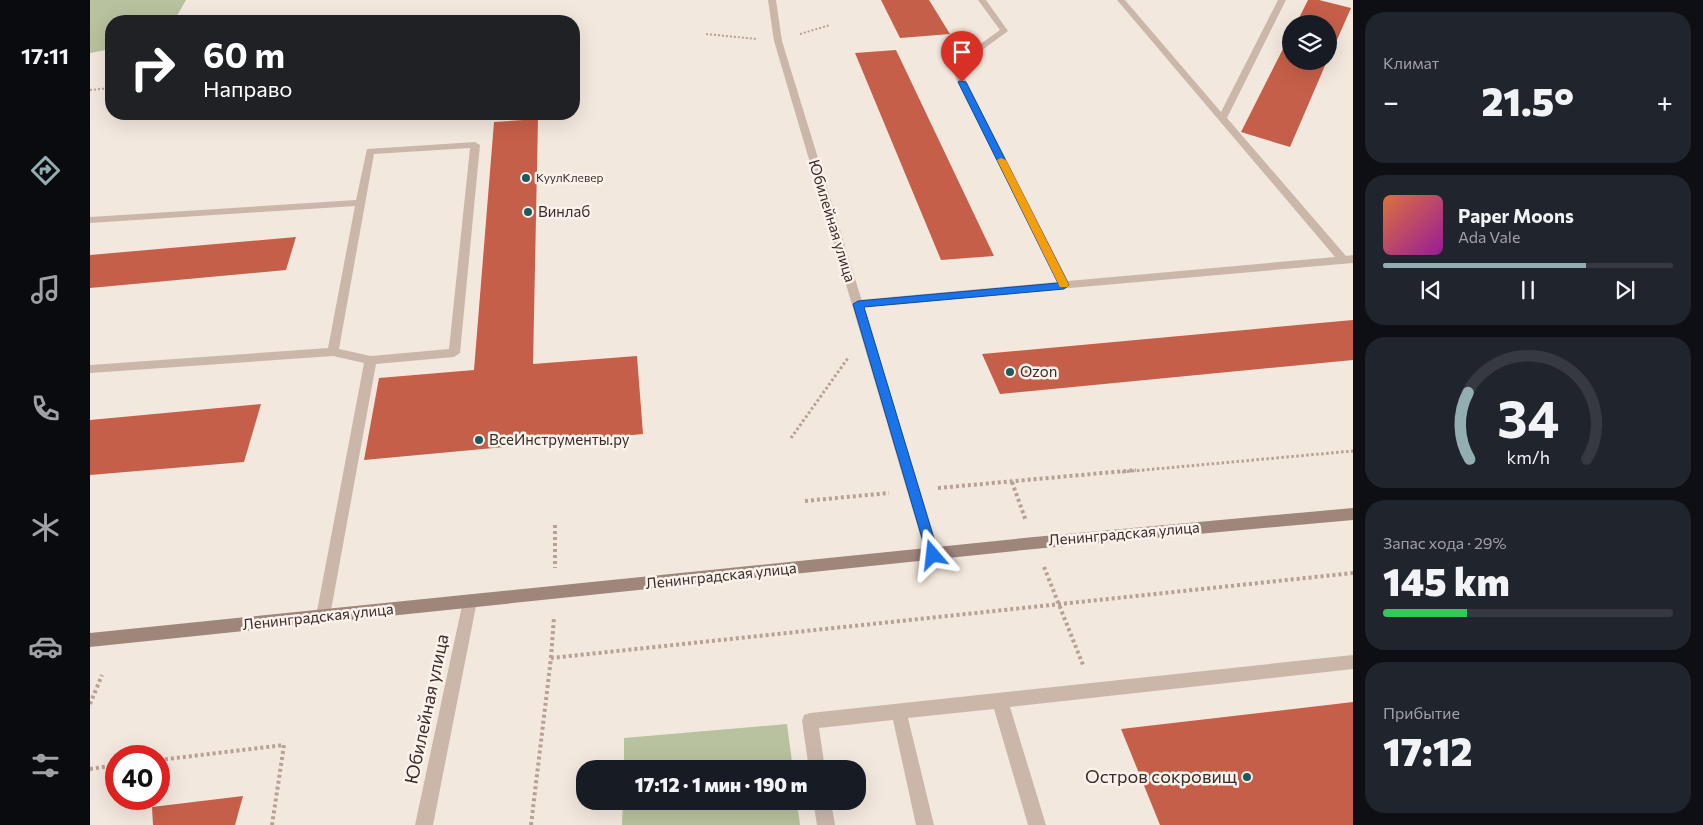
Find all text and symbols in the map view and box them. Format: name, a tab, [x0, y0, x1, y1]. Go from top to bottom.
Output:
map controls	[1282, 15, 1337, 70]
button: layers	[1282, 15, 1337, 70]
pin	[941, 31, 983, 82]
text: 60 m	[203, 32, 285, 75]
icon: right	[120, 35, 185, 100]
icon: arrive	[948, 38, 976, 66]
text: 17:11	[21, 42, 69, 69]
text: Климат	[1383, 53, 1439, 72]
text: Направо	[203, 75, 293, 102]
text: 21.5°	[1481, 77, 1574, 124]
text: −	[1383, 84, 1399, 118]
text: +	[1657, 84, 1673, 118]
icon: directions	[28, 153, 63, 188]
street label: Юбилейная улица	[806, 157, 860, 284]
place label: КуулКлевер	[536, 170, 604, 184]
marker: КуулКлевер	[520, 172, 532, 184]
place label: Винлаб	[538, 202, 590, 220]
text: Paper Moons	[1458, 204, 1574, 227]
marker: Винлаб	[522, 206, 534, 218]
text: Ada Vale	[1458, 227, 1520, 246]
icon: music	[28, 272, 63, 307]
icon: previous	[1417, 276, 1445, 304]
icon: pause	[1514, 276, 1542, 304]
icon: next	[1611, 276, 1639, 304]
place label: Ozon	[1020, 362, 1057, 380]
marker: Ozon	[1004, 366, 1016, 378]
text: 34	[1497, 385, 1559, 449]
icon: phone	[28, 391, 63, 426]
place label: ВсеИнструменты.ру	[489, 430, 630, 448]
marker: ВсеИнструменты.ру	[473, 434, 485, 446]
text: km/h	[1506, 446, 1550, 468]
icon: climate	[28, 510, 63, 545]
street label: Ленинградская улица	[1048, 517, 1200, 549]
position arrow	[906, 528, 958, 580]
text: Запас хода · 29%	[1383, 533, 1507, 552]
text: 145 km	[1383, 557, 1510, 604]
street label: Ленинградская улица	[644, 558, 797, 592]
street label: Ленинградская улица	[241, 599, 394, 633]
icon: car	[28, 629, 63, 664]
street label: Юбилейная улица	[399, 632, 453, 786]
text: Прибытие	[1383, 703, 1460, 722]
text: 17:12	[1383, 727, 1472, 774]
speed limit sign: 40	[105, 745, 170, 810]
icon: filters	[28, 748, 63, 783]
place label: Остров сокровищ	[1085, 765, 1237, 787]
marker: Остров сокровищ	[1241, 771, 1253, 783]
text: 17:12 · 1 мин · 190 m	[635, 773, 807, 796]

